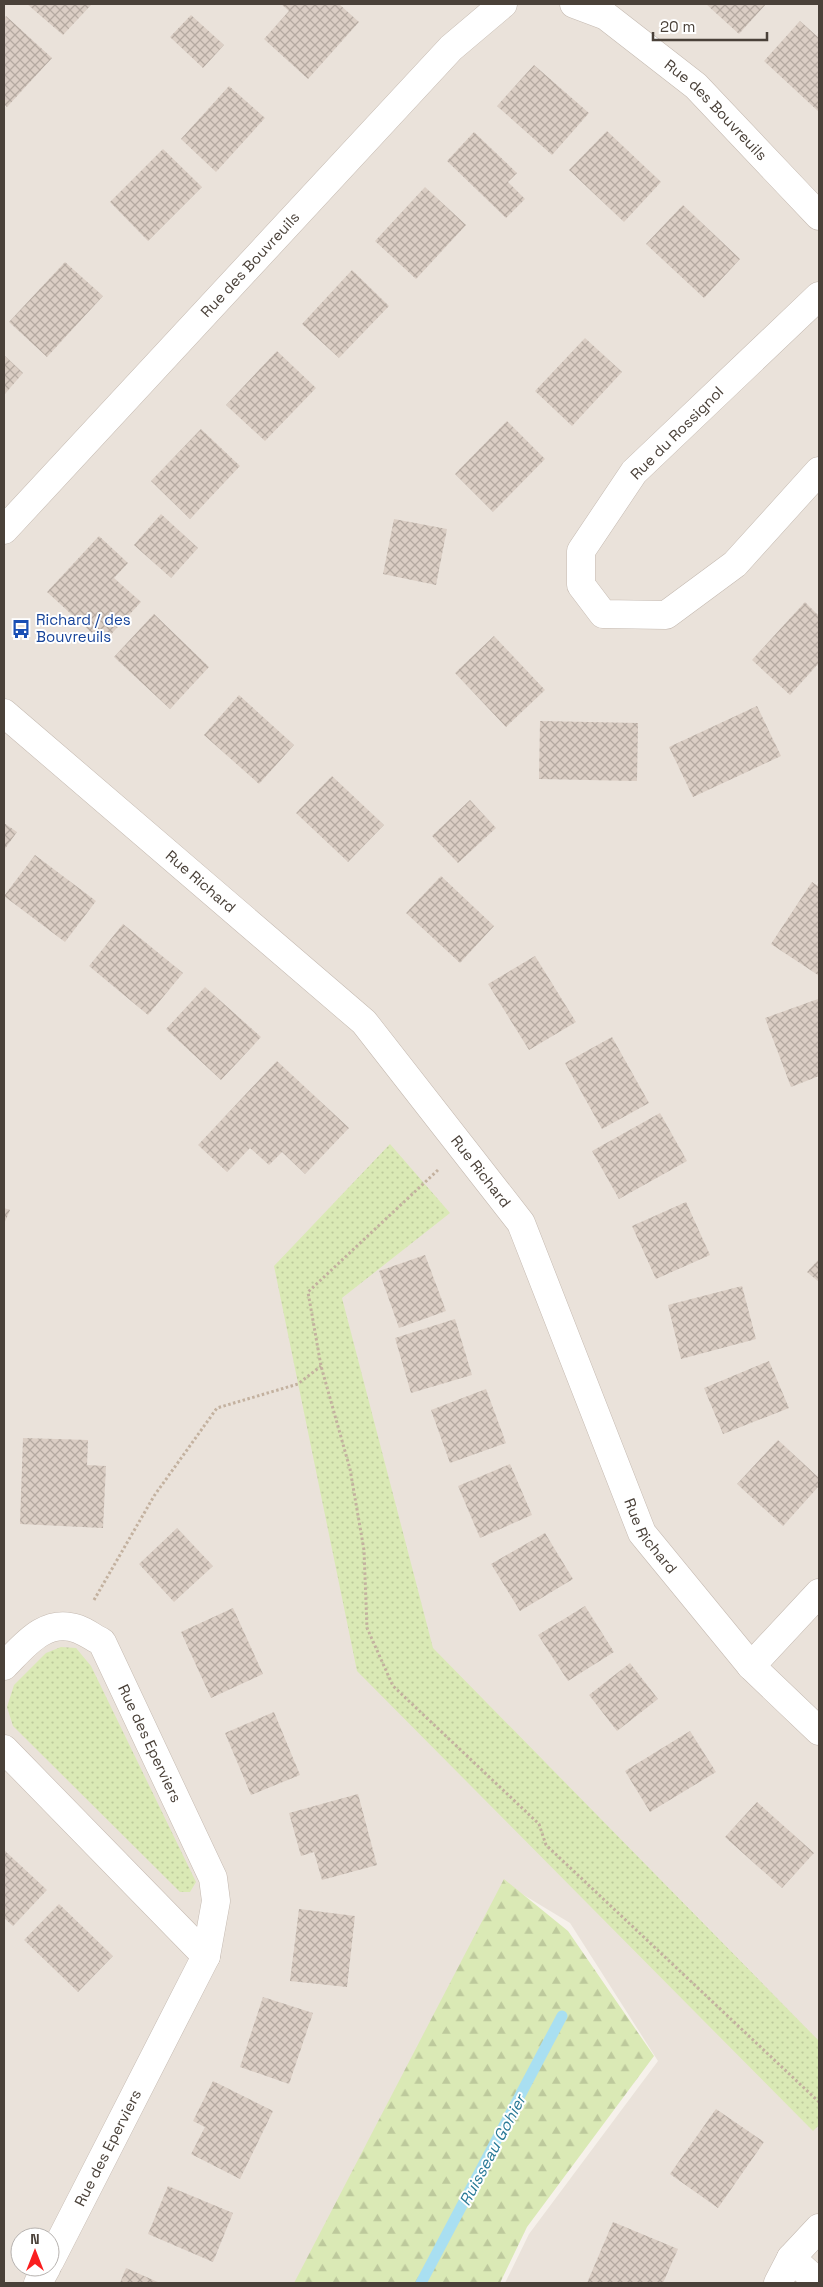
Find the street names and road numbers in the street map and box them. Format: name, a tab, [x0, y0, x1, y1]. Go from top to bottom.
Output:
street label: Rue des Bouvreuils	[661, 55, 772, 164]
street label: Rue des Bouvreuils	[196, 207, 303, 321]
street label: Rue du Rossignol	[626, 382, 727, 483]
street label: Rue Richard	[162, 846, 240, 917]
street label: Rue Richard	[447, 1131, 515, 1211]
street label: Rue Richard	[620, 1495, 681, 1577]
street label: Rue des Eperviers	[114, 1681, 186, 1806]
street label: Rue des Eperviers	[70, 2086, 145, 2209]

